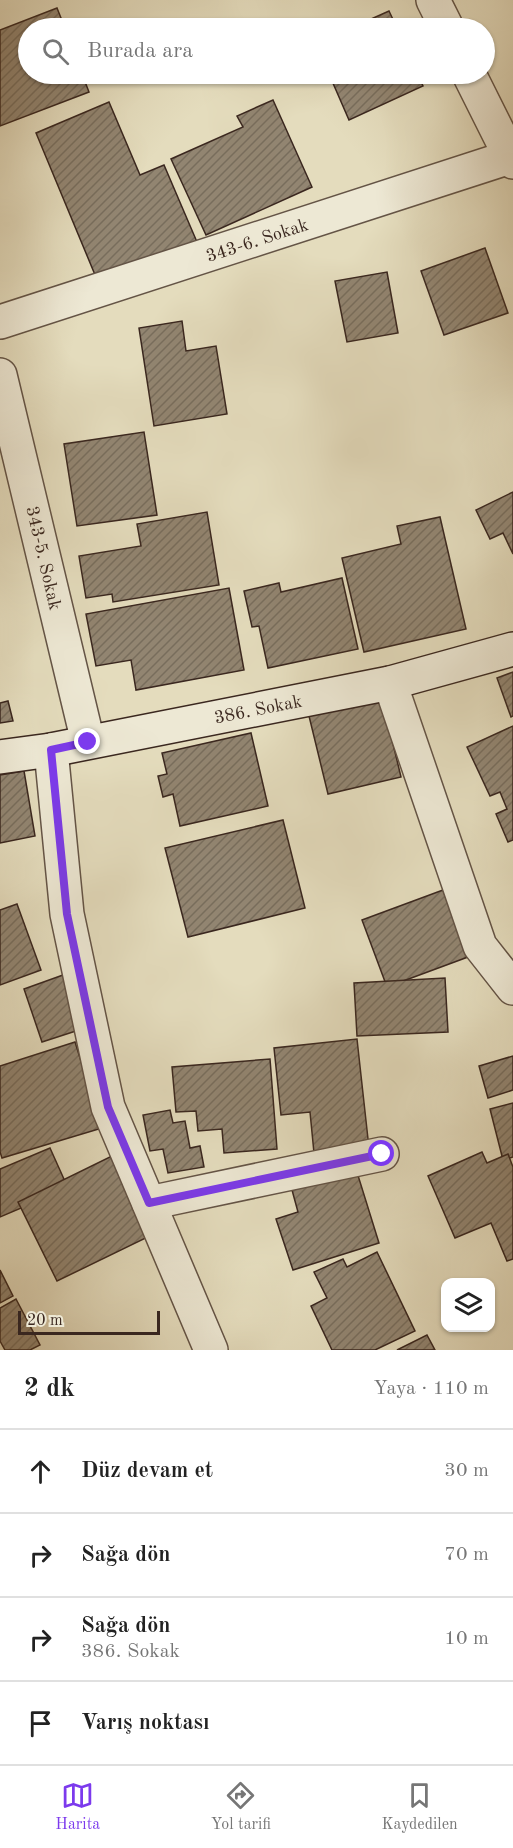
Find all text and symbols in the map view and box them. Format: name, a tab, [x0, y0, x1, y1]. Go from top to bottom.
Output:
search box	[18, 18, 495, 84]
icon: search	[39, 35, 72, 68]
text: Burada ara	[87, 40, 193, 62]
street label: 343-6. Sokak	[204, 216, 311, 266]
street label: 343-5. Sokak	[22, 504, 64, 612]
street label: 386. Sokak	[213, 693, 304, 727]
route end	[74, 728, 100, 754]
route start	[368, 1140, 394, 1166]
map controls	[441, 1278, 495, 1332]
button: layers	[441, 1278, 495, 1332]
scale bar	[18, 1308, 160, 1336]
text: 20 m	[27, 1313, 63, 1329]
text: 2 dk	[24, 1376, 75, 1402]
text: Yaya · 110 m	[373, 1379, 489, 1399]
icon: ahead	[24, 1455, 57, 1488]
text: Düz devam et	[81, 1460, 213, 1482]
text: 30 m	[444, 1461, 489, 1481]
icon: right	[24, 1539, 57, 1572]
text: Sağa dön	[81, 1544, 171, 1566]
text: 70 m	[444, 1545, 489, 1565]
text: Sağa dön	[81, 1615, 171, 1637]
icon: right	[24, 1623, 57, 1656]
text: 10 m	[444, 1629, 489, 1649]
text: 386. Sokak	[81, 1642, 180, 1662]
icon: arrive	[24, 1707, 57, 1740]
text: Varış noktası	[81, 1712, 210, 1734]
tab: Harita	[55, 1779, 100, 1835]
tab: Yol tarifi	[211, 1779, 271, 1835]
tab: Kaydedilen	[382, 1779, 458, 1835]

